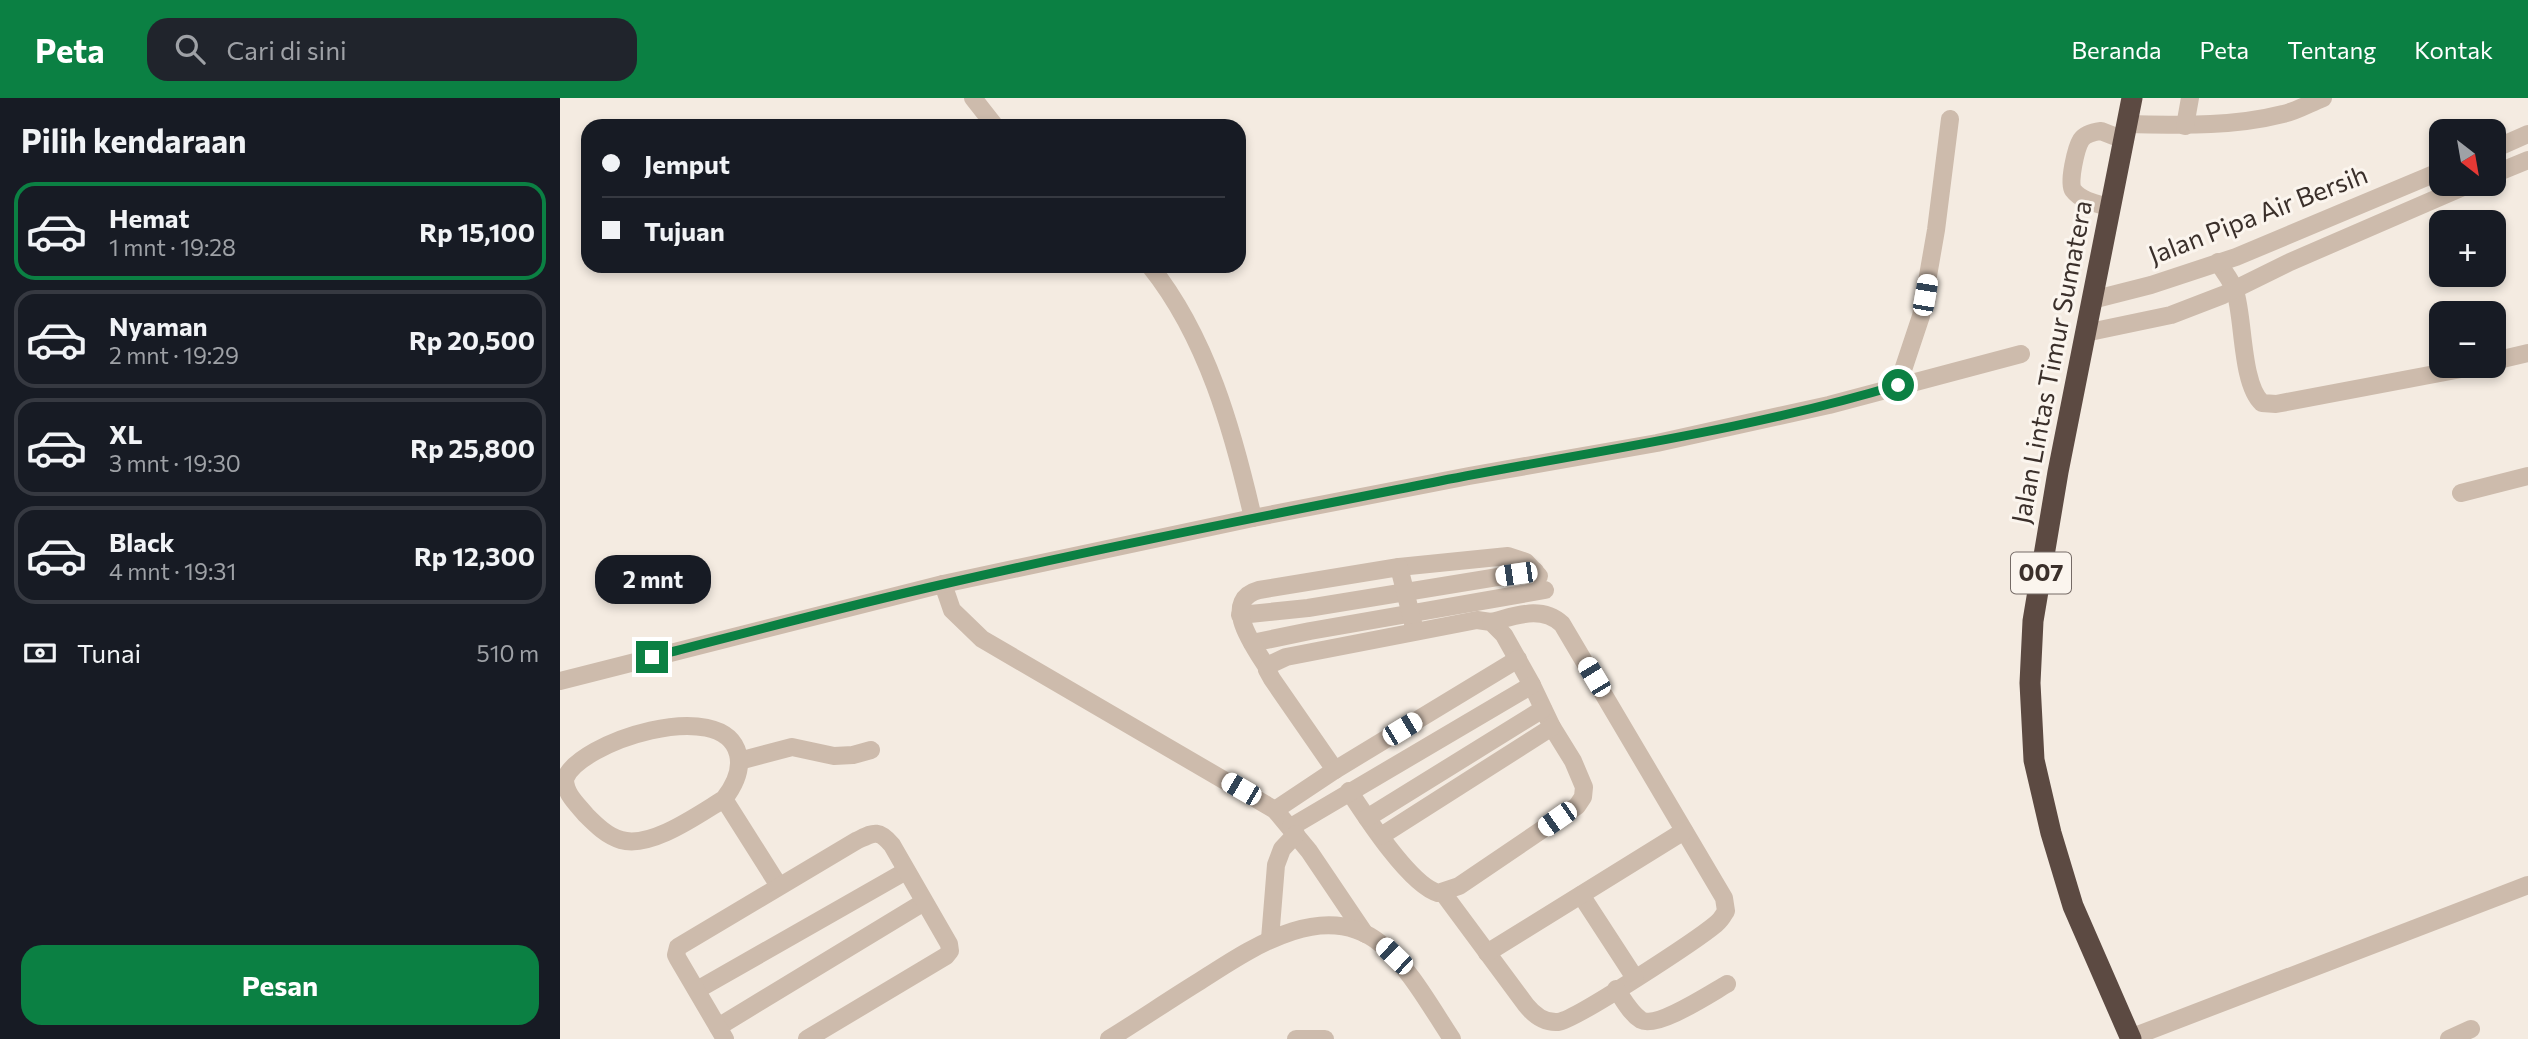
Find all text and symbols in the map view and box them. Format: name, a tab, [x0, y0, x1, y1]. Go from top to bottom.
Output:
search box	[147, 18, 637, 81]
text: Peta	[35, 29, 105, 70]
icon: search	[171, 30, 209, 68]
text: Cari di sini	[227, 34, 347, 65]
text: Beranda	[2071, 35, 2162, 64]
text: Peta	[2200, 35, 2249, 64]
text: Tentang	[2287, 35, 2376, 64]
text: Kontak	[2414, 35, 2493, 64]
north arrow	[2429, 119, 2506, 196]
map controls	[2429, 119, 2506, 378]
text: Pilih kendaraan	[21, 120, 247, 160]
text: Jemput	[644, 148, 730, 179]
street label: Jalan Pipa Air Bersih	[2144, 158, 2371, 270]
street label: Jalan Lintas Timur Sumatera	[2004, 197, 2097, 526]
icon: car	[25, 200, 88, 263]
text: Hemat	[109, 202, 190, 233]
button: +	[2429, 210, 2506, 287]
text: Tujuan	[644, 215, 725, 246]
text: Rp 15,100	[419, 216, 535, 247]
text: 1 mnt · 19:28	[109, 233, 236, 261]
car	[1912, 272, 1939, 318]
button: −	[2429, 301, 2506, 378]
icon: car	[25, 308, 88, 371]
text: Nyaman	[109, 310, 208, 341]
text: Rp 20,500	[409, 324, 535, 355]
text: 2 mnt · 19:29	[109, 341, 239, 369]
route start	[1882, 369, 1914, 401]
icon: car	[25, 416, 88, 479]
text: XL	[109, 418, 143, 449]
text: Rp 25,800	[410, 432, 535, 463]
text: 3 mnt · 19:30	[109, 449, 241, 477]
icon: car	[25, 524, 88, 587]
text: Black	[109, 526, 175, 557]
text: Rp 12,300	[414, 540, 535, 571]
road number: 007	[2011, 552, 2071, 594]
callout: 2 mnt	[594, 556, 710, 604]
text: 4 mnt · 19:31	[109, 557, 236, 585]
car	[1494, 561, 1539, 587]
text: 2 mnt	[623, 565, 683, 593]
icon: cash	[21, 634, 59, 672]
text: Tunai	[77, 637, 141, 668]
text: 510 m	[476, 639, 539, 667]
route end	[636, 641, 668, 673]
car	[1575, 654, 1614, 700]
car	[1379, 709, 1426, 749]
car	[1218, 769, 1265, 809]
car	[1534, 798, 1581, 840]
car	[1372, 934, 1417, 978]
button: Pesan	[21, 945, 539, 1025]

